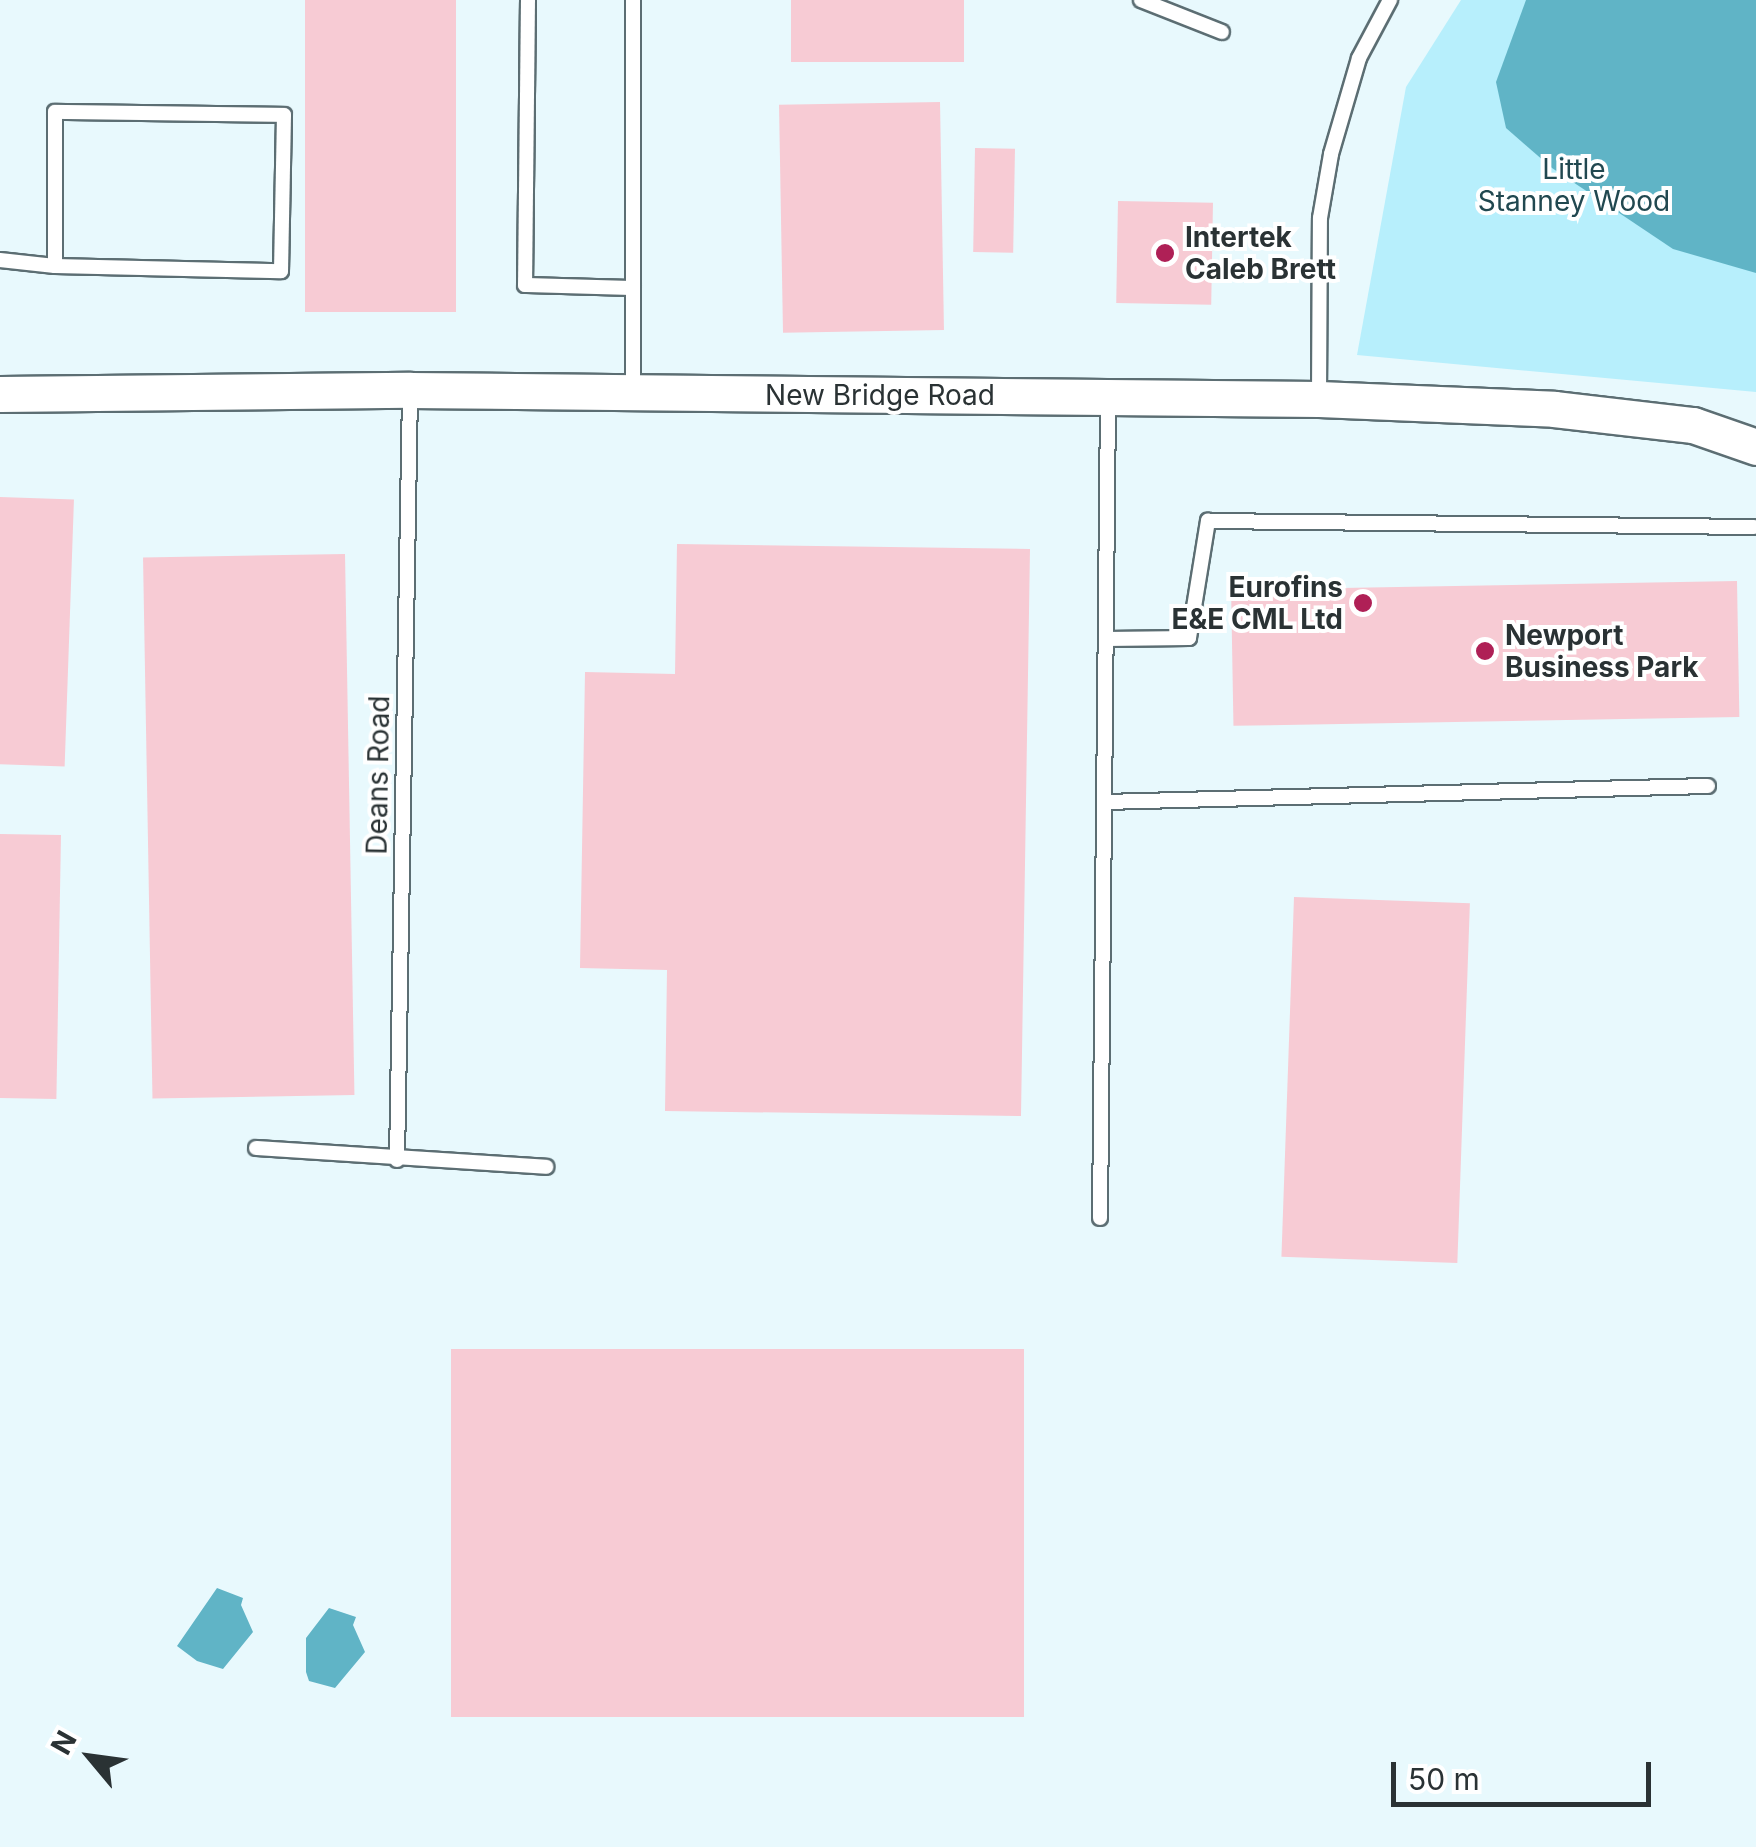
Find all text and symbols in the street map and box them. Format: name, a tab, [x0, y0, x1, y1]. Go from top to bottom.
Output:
park label: Little Stanney Wood	[1478, 152, 1670, 218]
place label: Intertek Caleb Brett	[1185, 220, 1336, 286]
marker: Intertek Caleb Brett	[1154, 242, 1176, 264]
street label: New Bridge Road	[765, 378, 995, 412]
place label: Eurofins E&E CML Ltd	[1171, 570, 1343, 636]
marker: Eurofins E&E CML Ltd	[1352, 592, 1374, 614]
place label: Newport Business Park	[1505, 618, 1698, 684]
marker: Newport Business Park	[1474, 640, 1496, 662]
street label: Deans Road	[360, 695, 396, 855]
north arrow	[40, 1707, 140, 1807]
text: N	[44, 1725, 84, 1760]
scale bar	[1396, 1742, 1656, 1804]
text: 50 m	[1408, 1761, 1480, 1797]

